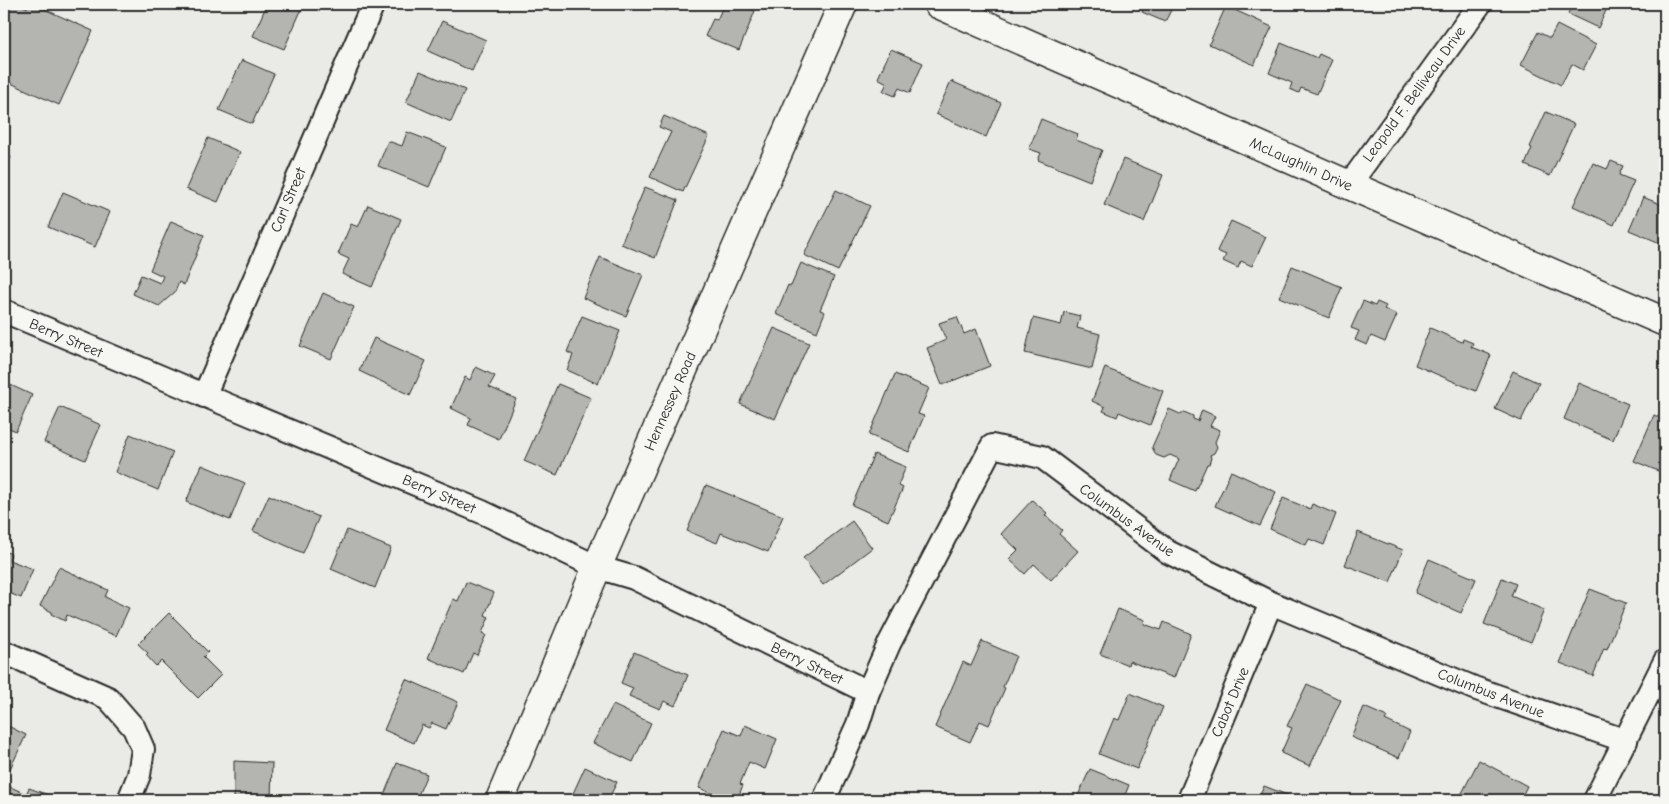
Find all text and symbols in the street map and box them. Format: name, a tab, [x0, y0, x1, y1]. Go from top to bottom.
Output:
street label: Leopold F. Belliveau Drive	[1359, 22, 1469, 165]
street label: McLaughlin Drive	[1247, 133, 1356, 195]
street label: Carl Street	[266, 164, 310, 235]
street label: Berry Street	[27, 314, 106, 362]
street label: Hennessey Road	[640, 349, 700, 453]
street label: Berry Street	[400, 470, 479, 518]
street label: Columbus Avenue	[1076, 479, 1178, 561]
street label: Berry Street	[768, 638, 847, 688]
street label: Cabot Drive	[1207, 664, 1253, 740]
street label: Columbus Avenue	[1435, 664, 1547, 722]

